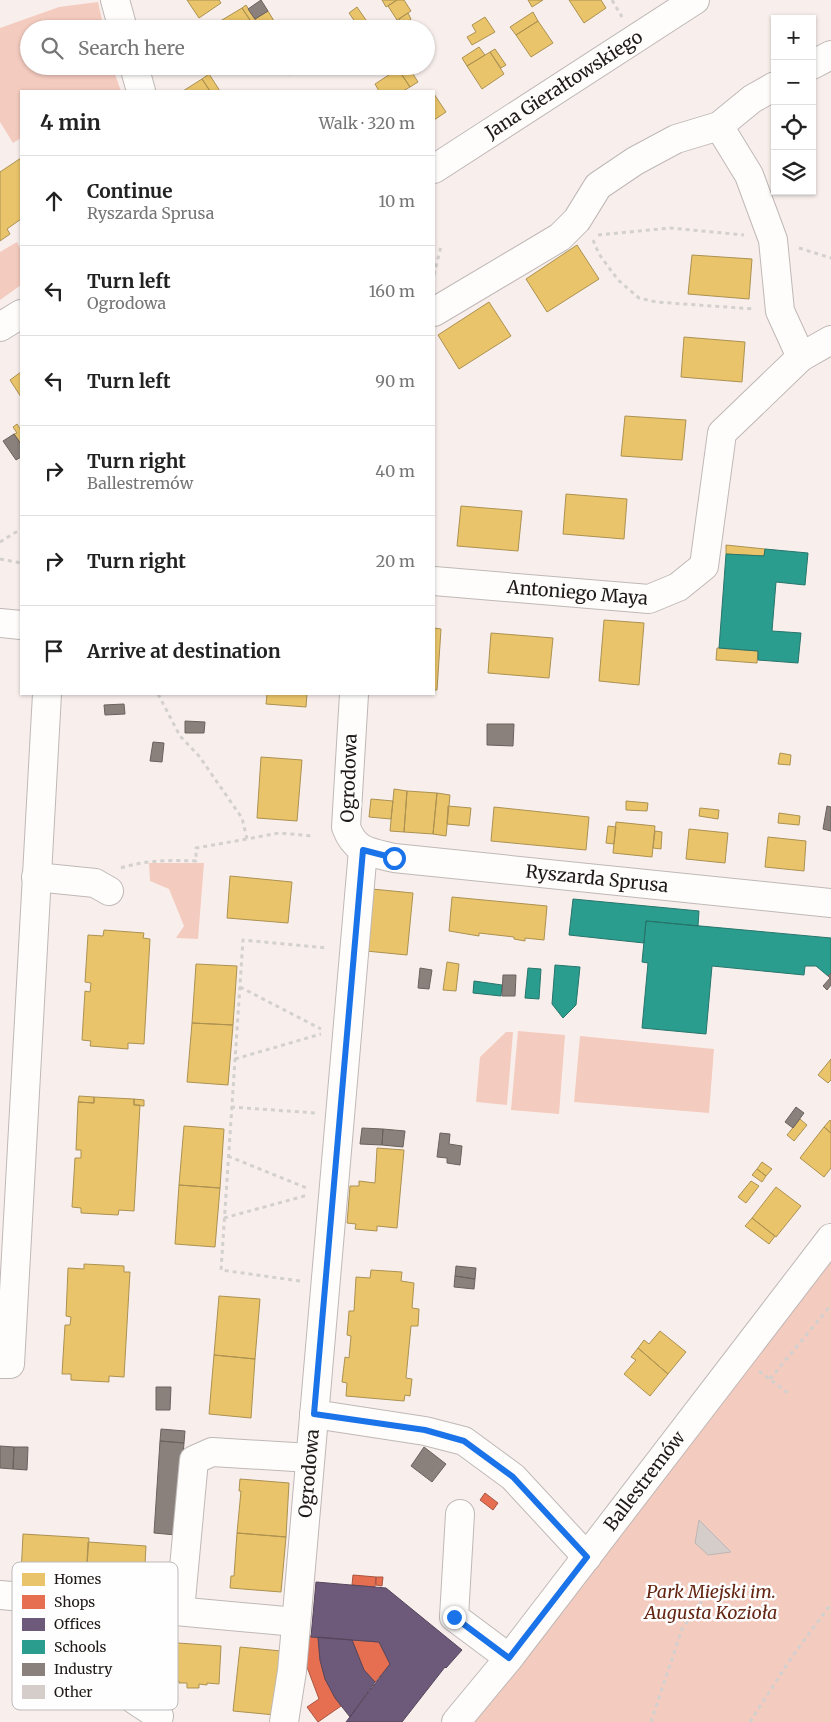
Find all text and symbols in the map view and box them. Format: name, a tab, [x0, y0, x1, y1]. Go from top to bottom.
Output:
map controls	[771, 15, 816, 195]
button: +	[771, 15, 816, 60]
search box	[20, 20, 435, 75]
street label: Jana Gierałtowskiego	[480, 25, 647, 144]
icon: search	[38, 34, 66, 62]
text: Search here	[78, 36, 185, 60]
button: −	[771, 60, 816, 105]
button: locate	[771, 105, 816, 150]
text: 4 min	[40, 109, 101, 136]
text: Walk · 320 m	[319, 113, 415, 133]
button: layers	[771, 150, 816, 195]
text: Continue	[87, 179, 173, 203]
icon: ahead	[40, 187, 68, 215]
text: 10 m	[378, 191, 415, 211]
text: Ryszarda Sprusa	[87, 203, 214, 223]
text: Turn left	[87, 269, 171, 293]
icon: left	[40, 277, 68, 305]
text: 160 m	[369, 281, 415, 301]
text: Ogrodowa	[87, 293, 166, 313]
icon: left	[40, 367, 68, 395]
text: Turn left	[87, 369, 171, 393]
text: 90 m	[375, 371, 415, 391]
text: Turn right	[87, 449, 186, 473]
icon: right	[40, 457, 68, 485]
text: 40 m	[375, 461, 415, 481]
text: Ballestremów	[87, 473, 193, 493]
icon: right	[40, 547, 68, 575]
text: Turn right	[87, 549, 186, 573]
text: 20 m	[376, 551, 415, 571]
street label: Antoniego Maya	[505, 575, 649, 610]
icon: arrive	[40, 637, 68, 665]
text: Arrive at destination	[87, 639, 281, 663]
street label: Ogrodowa	[335, 733, 362, 823]
route start	[383, 847, 406, 870]
street label: Ryszarda Sprusa	[525, 860, 670, 897]
street label: Ballestremów	[599, 1426, 690, 1535]
street label: Ogrodowa	[293, 1428, 324, 1519]
legend	[12, 1562, 178, 1710]
text: Homes	[54, 1570, 101, 1588]
park label: Park Miejski im. Augusta Kozioła	[643, 1580, 777, 1624]
text: Shops	[54, 1593, 95, 1611]
route end	[443, 1606, 466, 1629]
text: Offices	[54, 1615, 101, 1633]
text: Schools	[54, 1638, 107, 1656]
text: Industry	[54, 1660, 113, 1678]
text: Other	[54, 1683, 93, 1701]

